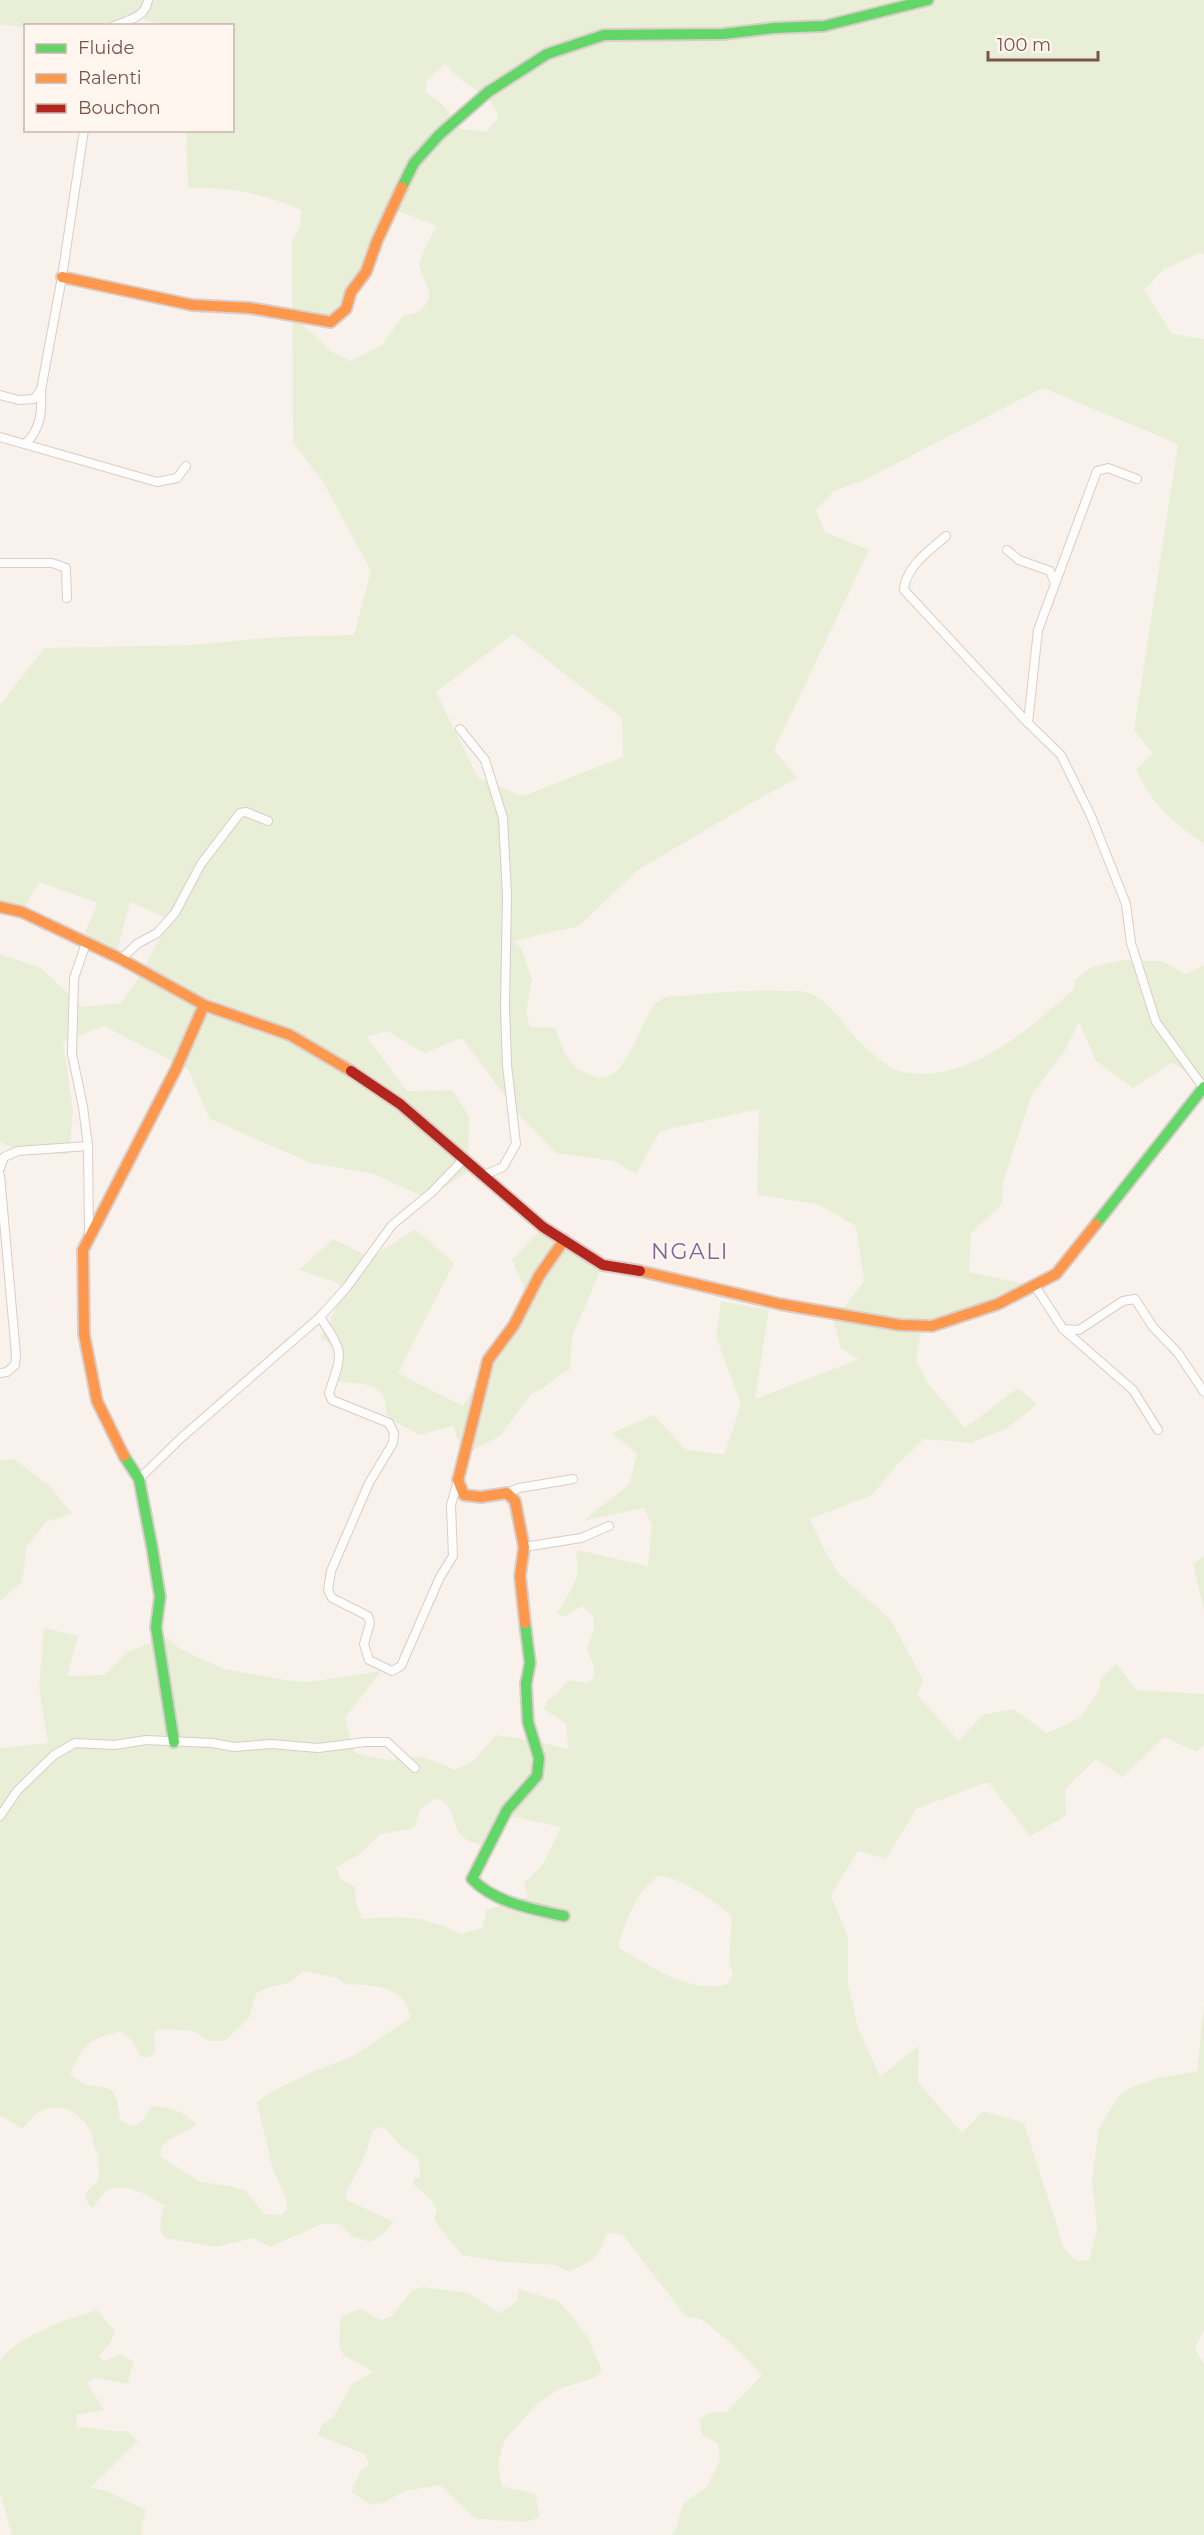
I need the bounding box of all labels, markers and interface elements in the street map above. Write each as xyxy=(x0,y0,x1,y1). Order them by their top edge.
legend xyxy=(24,24,234,132)
scale bar xyxy=(988,24,1098,62)
text: 100 m xyxy=(997,34,1051,56)
text: Fluide xyxy=(78,37,134,59)
text: Ralenti xyxy=(78,67,142,89)
text: Bouchon xyxy=(78,97,161,119)
district label: NGALI xyxy=(651,1238,729,1265)

